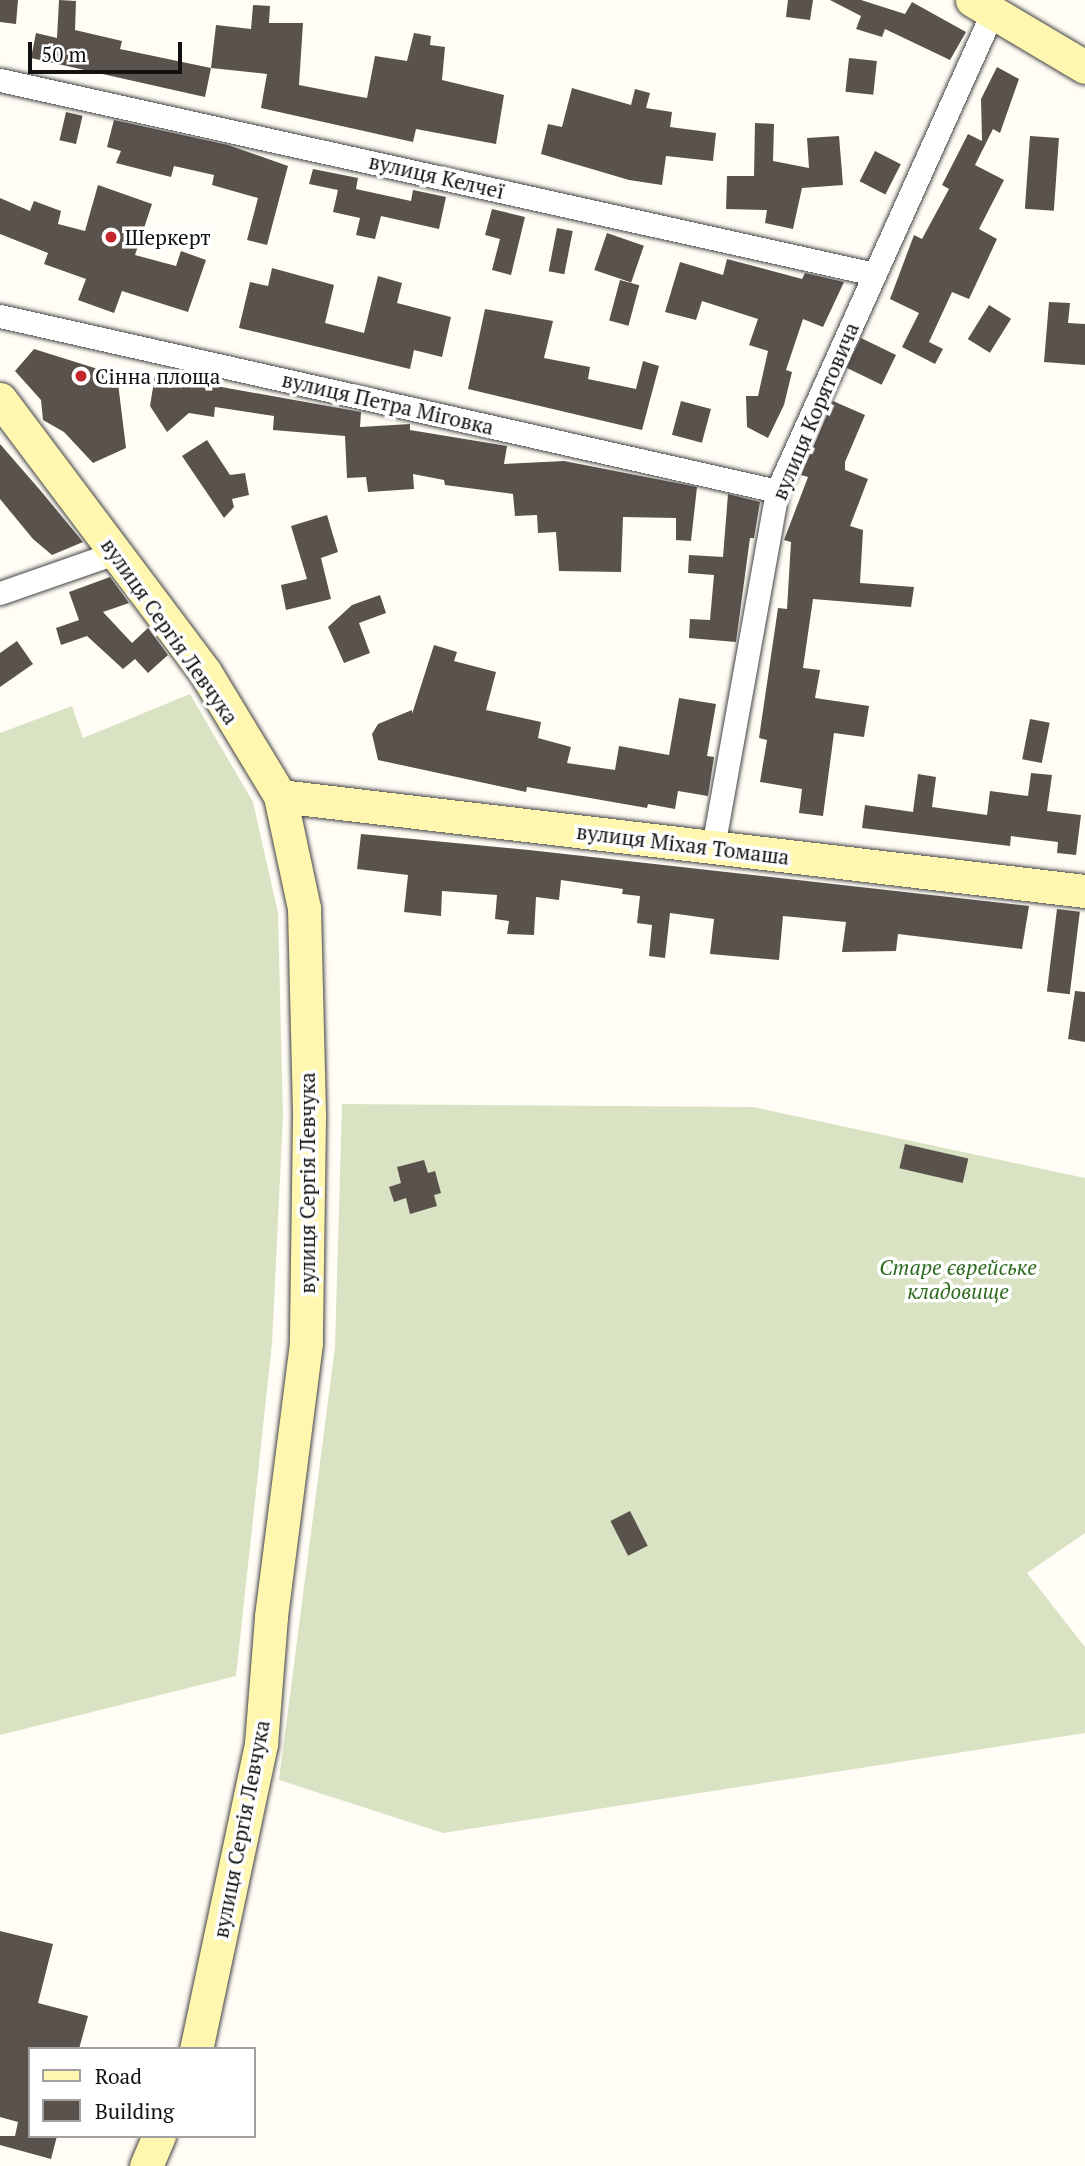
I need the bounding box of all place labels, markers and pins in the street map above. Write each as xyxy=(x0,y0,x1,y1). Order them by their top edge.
place label: Шеркерт xyxy=(125,224,211,250)
marker: Шеркерт xyxy=(103,229,119,245)
place label: Сінна площа xyxy=(95,363,220,389)
marker: Сінна площа xyxy=(73,368,89,384)

